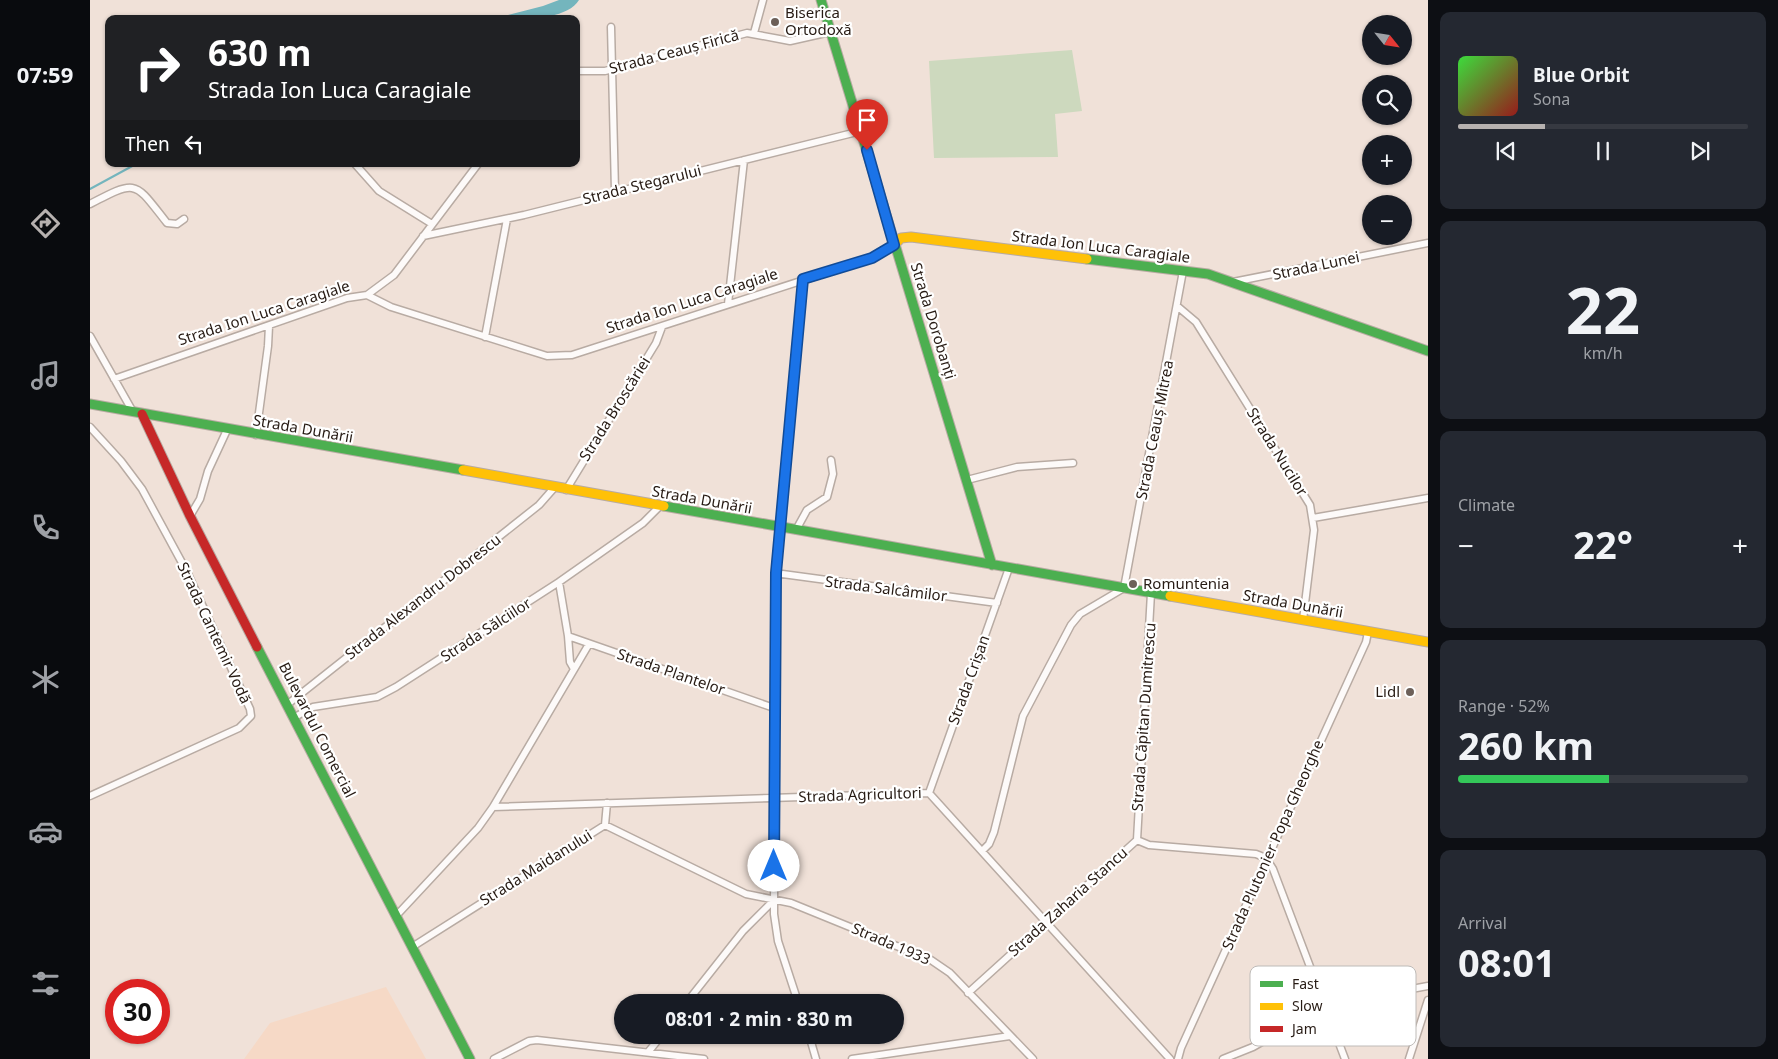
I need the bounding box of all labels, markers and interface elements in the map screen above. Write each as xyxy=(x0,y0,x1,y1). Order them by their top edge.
place label: Biserica Ortodoxă xyxy=(785,2,852,39)
north arrow xyxy=(1362,15,1412,65)
map controls xyxy=(1362,15,1412,245)
marker: Biserica Ortodoxă xyxy=(769,16,781,28)
street label: Strada Ceauș Firică xyxy=(607,24,741,78)
text: 630 m xyxy=(208,29,311,76)
icon: right xyxy=(125,35,190,100)
text: 07:59 xyxy=(17,59,73,89)
text: Blue Orbit xyxy=(1533,62,1629,88)
text: Strada Ion Luca Caragiale xyxy=(208,74,471,104)
button: search xyxy=(1362,75,1412,125)
text: Sona xyxy=(1533,88,1570,110)
pin xyxy=(846,99,888,150)
icon: arrive xyxy=(853,106,881,134)
icon: left xyxy=(180,130,208,158)
text: Then xyxy=(125,131,170,157)
button: + xyxy=(1362,135,1412,185)
icon: previous xyxy=(1492,137,1520,165)
icon: pause xyxy=(1589,137,1617,165)
icon: next xyxy=(1686,137,1714,165)
street label: Strada Stegarului xyxy=(580,160,703,208)
button: − xyxy=(1362,195,1412,245)
icon: directions xyxy=(28,206,63,241)
street label: Strada Ion Luca Caragiale xyxy=(1011,225,1191,267)
street label: Strada Lunei xyxy=(1271,246,1361,284)
street label: Strada Dorobanți xyxy=(907,260,961,381)
street label: Strada Ion Luca Caragiale xyxy=(603,263,780,337)
text: 22 xyxy=(1566,265,1640,353)
street label: Strada Ion Luca Caragiale xyxy=(175,275,352,349)
text: km/h xyxy=(1583,342,1623,364)
street label: Strada Broscăriei xyxy=(574,353,654,464)
icon: music xyxy=(28,358,63,393)
street label: Strada Ceauș Mitrea xyxy=(1131,358,1177,501)
street label: Strada Nucilor xyxy=(1243,404,1313,499)
street label: Strada Dunării xyxy=(252,409,355,447)
street label: Strada Dunării xyxy=(651,480,754,518)
text: Climate xyxy=(1458,494,1515,516)
icon: phone xyxy=(28,510,63,545)
text: 22° xyxy=(1573,518,1633,570)
text: − xyxy=(1458,526,1474,564)
text: + xyxy=(1732,526,1748,564)
street label: Strada Alexandru Dobrescu xyxy=(340,529,504,663)
street label: Strada Cantemir Vodă xyxy=(173,559,257,707)
street label: Strada Salcâmilor xyxy=(824,571,948,605)
place label: Romuntenia xyxy=(1143,573,1229,593)
marker: Romuntenia xyxy=(1127,578,1139,590)
street label: Strada Dunării xyxy=(1242,584,1345,622)
street label: Strada Sălciilor xyxy=(436,592,535,666)
street label: Strada Căpitan Dumitrescu xyxy=(1126,622,1160,812)
street label: Strada Crișan xyxy=(943,632,994,727)
street label: Strada Plantelor xyxy=(615,643,728,699)
street label: Bulevardul Comercial xyxy=(275,658,361,801)
icon: climate xyxy=(28,662,63,697)
place label: Lidl xyxy=(1375,681,1400,701)
marker: Lidl xyxy=(1404,686,1416,698)
text: Range · 52% xyxy=(1458,695,1550,717)
text: 260 km xyxy=(1458,719,1594,771)
street label: Strada Plutonier Popa Gheorghe xyxy=(1217,736,1328,953)
street label: Strada Agricultori xyxy=(798,782,922,806)
icon: car xyxy=(28,814,63,849)
street label: Strada Maidanului xyxy=(476,825,595,910)
position arrow xyxy=(747,839,799,891)
street label: Strada Zaharia Stancu xyxy=(1003,842,1131,960)
text: Arrival xyxy=(1458,912,1507,934)
street label: Strada 1933 xyxy=(849,917,934,969)
text: 08:01 xyxy=(1458,936,1556,988)
icon: filters xyxy=(28,966,63,1001)
legend xyxy=(1250,966,1416,1046)
text: Fast xyxy=(1292,974,1319,993)
speed limit sign: 30 xyxy=(105,979,170,1044)
text: Slow xyxy=(1292,996,1323,1015)
text: 08:01 · 2 min · 830 m xyxy=(665,1006,853,1032)
text: Jam xyxy=(1290,1019,1317,1038)

